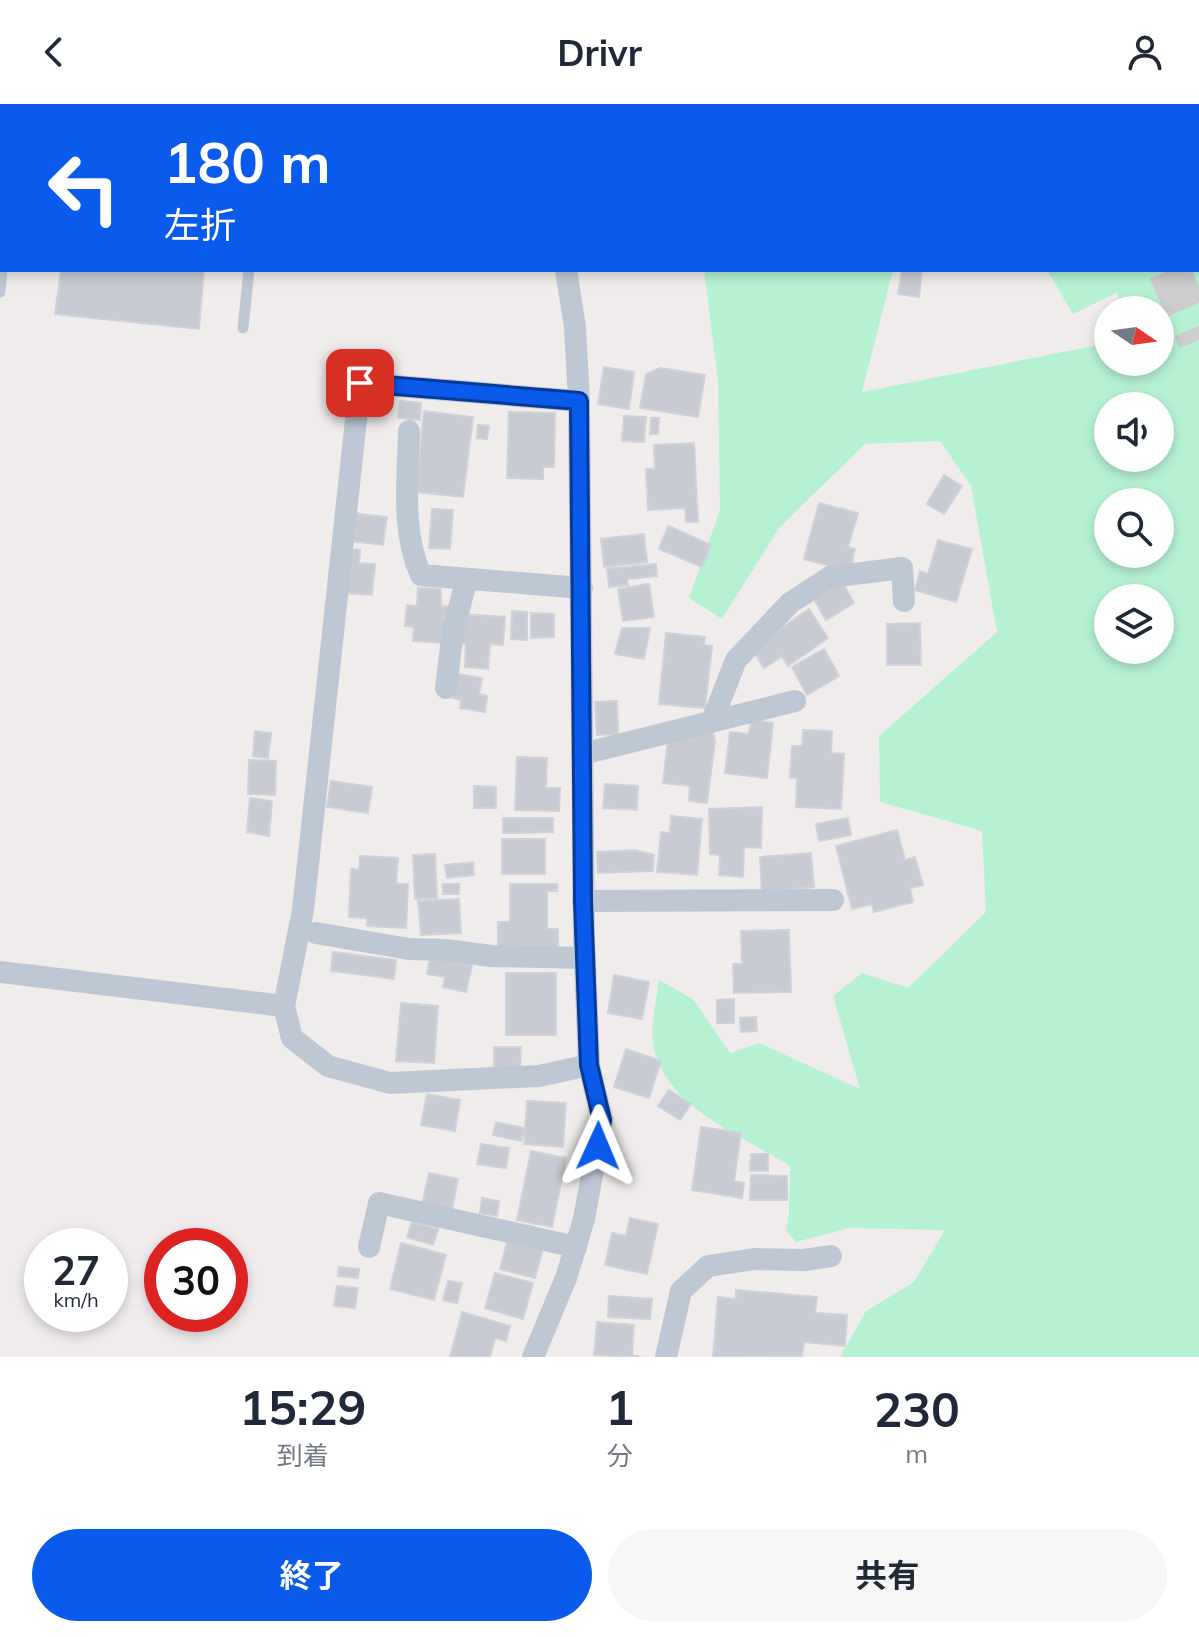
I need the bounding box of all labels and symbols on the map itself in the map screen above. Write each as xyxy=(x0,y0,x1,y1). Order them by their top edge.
north arrow xyxy=(1094,296,1174,376)
pin xyxy=(326,349,394,417)
position arrow xyxy=(556,1104,640,1188)
speed limit sign: 30 xyxy=(144,1228,248,1332)

